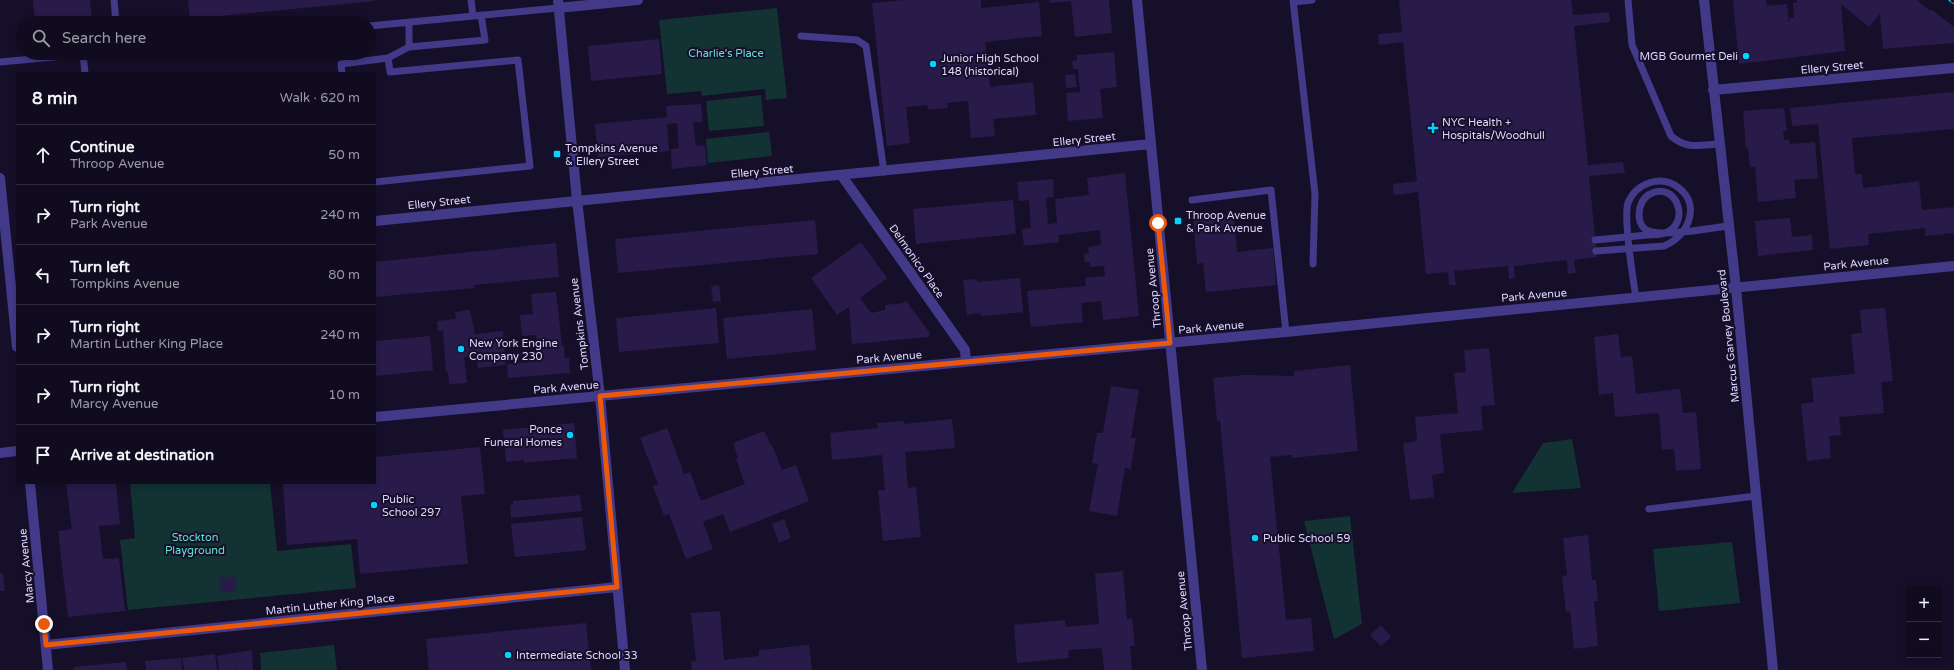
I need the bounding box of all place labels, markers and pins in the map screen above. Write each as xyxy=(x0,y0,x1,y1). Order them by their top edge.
place label: MGB Gourmet Deli xyxy=(1639,50,1738,63)
marker: MGB Gourmet Deli xyxy=(1741,51,1751,61)
place label: Junior High School 148 (historical) xyxy=(941,52,1039,78)
marker: Junior High School 148 (historical) xyxy=(928,59,938,69)
place label: NYC Health + Hospitals/Woodhull xyxy=(1442,116,1545,142)
marker: NYC Health + Hospitals/Woodhull xyxy=(1427,122,1439,134)
place label: Tompkins Avenue & Ellery Street xyxy=(565,142,658,168)
marker: Tompkins Avenue & Ellery Street xyxy=(552,149,562,159)
place label: Throop Avenue & Park Avenue xyxy=(1186,209,1266,235)
marker: Throop Avenue & Park Avenue xyxy=(1173,216,1183,226)
place label: New York Engine Company 230 xyxy=(469,337,558,363)
marker: New York Engine Company 230 xyxy=(456,344,466,354)
place label: Ponce Funeral Homes xyxy=(484,423,562,449)
marker: Ponce Funeral Homes xyxy=(565,430,575,440)
place label: Public School 297 xyxy=(382,493,441,519)
marker: Public School 297 xyxy=(369,500,379,510)
place label: Public School 59 xyxy=(1263,532,1350,545)
marker: Public School 59 xyxy=(1250,533,1260,543)
place label: Intermediate School 33 xyxy=(516,649,638,662)
marker: Intermediate School 33 xyxy=(503,650,513,660)

